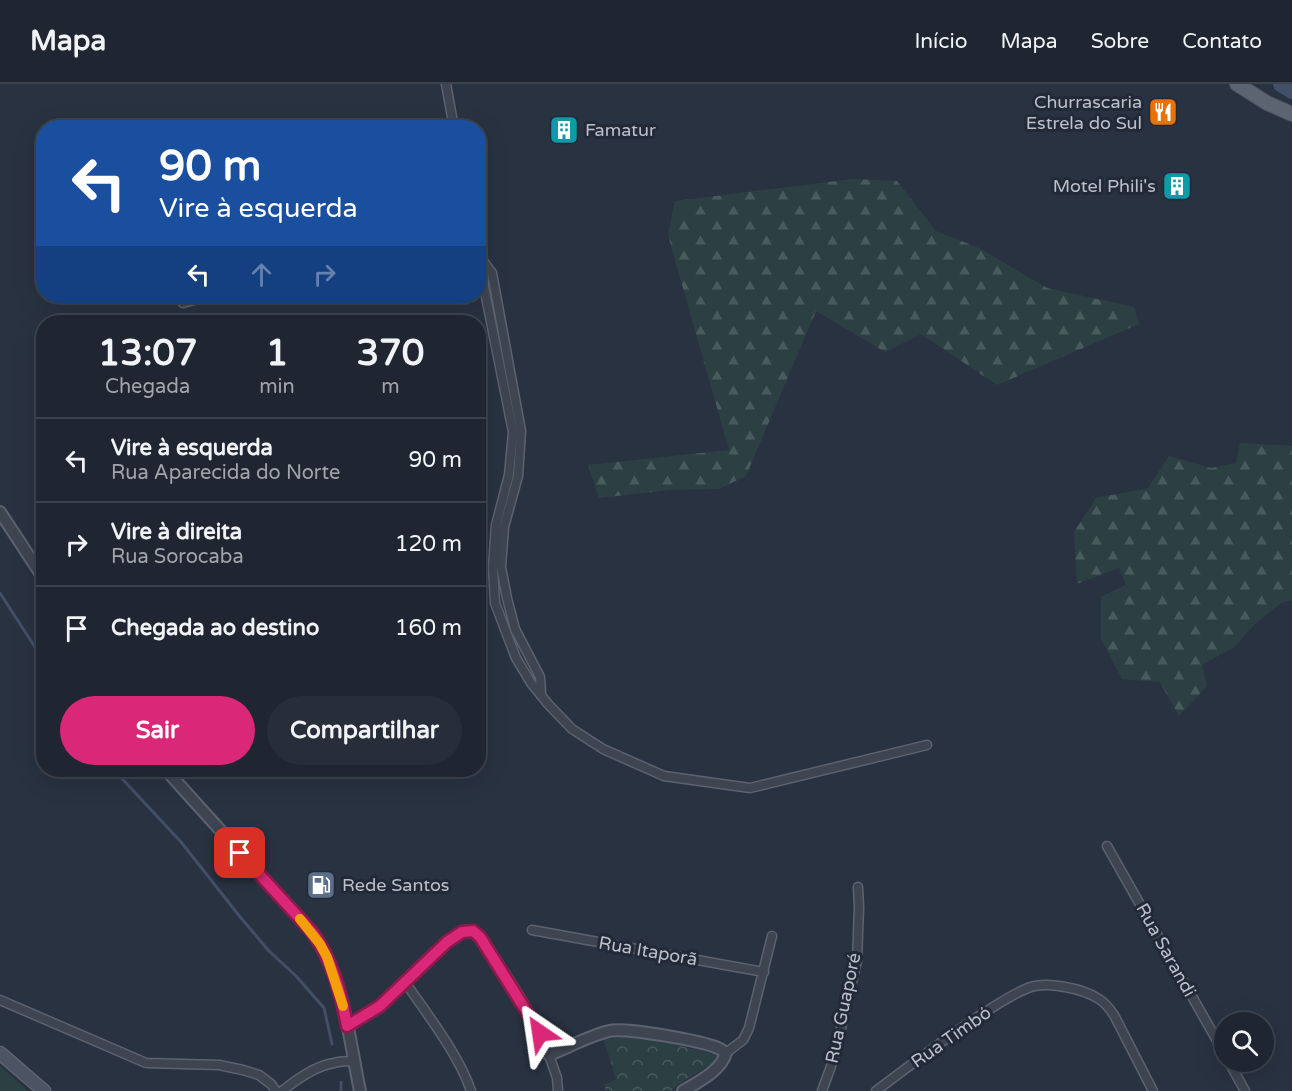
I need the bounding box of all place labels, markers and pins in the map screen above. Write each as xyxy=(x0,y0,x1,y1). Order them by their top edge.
place label: Churrascaria Estrela do Sul xyxy=(1026,91,1142,134)
restaurant icon: Churrascaria Estrela do Sul xyxy=(1147,96,1179,128)
building icon: Famatur xyxy=(548,114,580,146)
place label: Famatur xyxy=(585,119,656,141)
building icon: Motel Phili's xyxy=(1161,170,1193,202)
place label: Motel Phili's xyxy=(1053,175,1156,197)
pin xyxy=(214,827,265,878)
fuel station icon: Rede Santos xyxy=(305,869,337,901)
place label: Rede Santos xyxy=(342,874,450,896)

